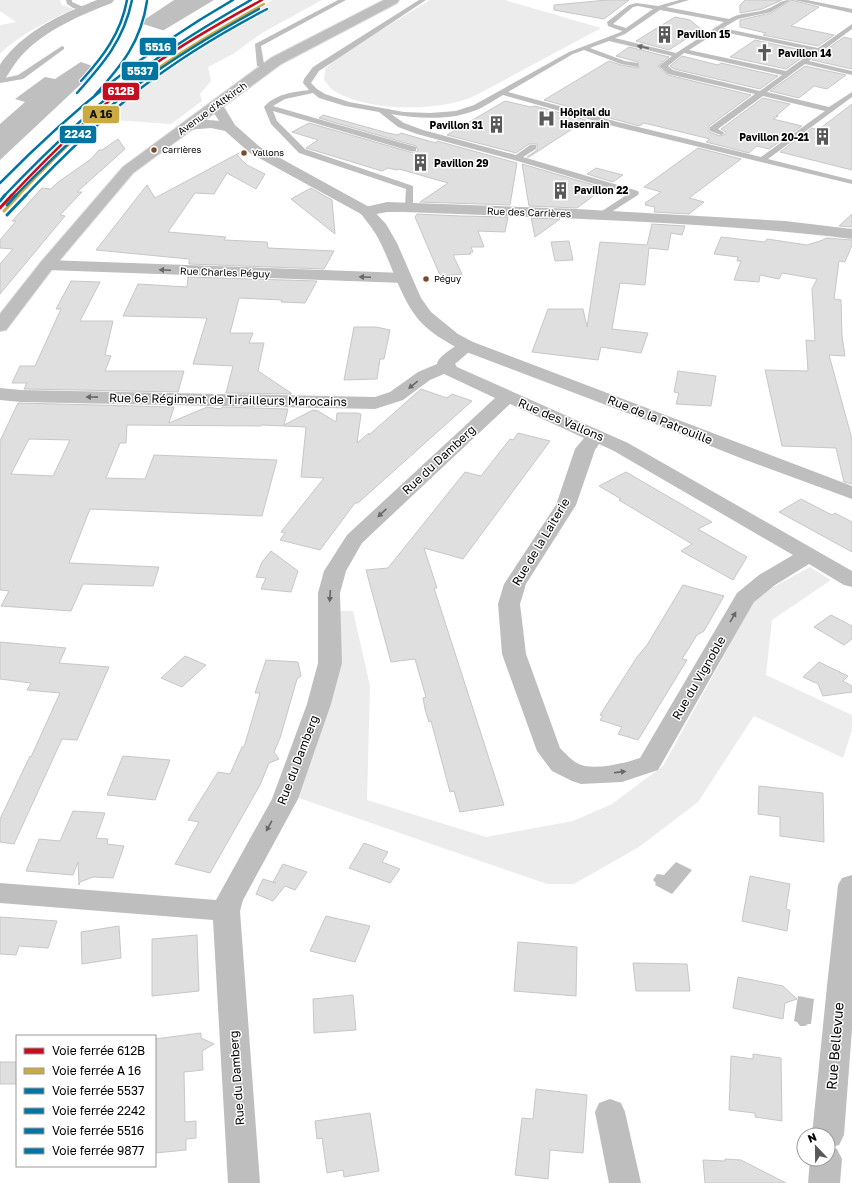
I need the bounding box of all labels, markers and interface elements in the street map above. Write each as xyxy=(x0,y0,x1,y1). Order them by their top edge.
building icon: Pavillon 15 xyxy=(654,24,674,44)
place label: Pavillon 15 xyxy=(677,28,730,40)
line badge: 5516 xyxy=(139,37,177,56)
text: 5516 xyxy=(145,40,171,53)
one-way arrow xyxy=(637,43,649,49)
church icon: Pavillon 14 xyxy=(755,43,775,63)
place label: Pavillon 14 xyxy=(778,47,832,59)
line badge: 5537 xyxy=(121,61,159,81)
text: 5537 xyxy=(127,64,153,77)
street label: Avenue d'Altkirch xyxy=(175,79,249,137)
line badge: 612B xyxy=(102,82,140,101)
text: 612B xyxy=(107,84,135,97)
line badge: A 16 xyxy=(82,105,120,124)
place label: Hôpital du Hasenrain xyxy=(560,106,610,130)
text: A 16 xyxy=(89,107,113,120)
hospital icon: Hôpital du Hasenrain xyxy=(537,108,557,128)
building icon: Pavillon 31 xyxy=(486,115,506,135)
place label: Pavillon 31 xyxy=(430,119,483,131)
line badge: 2242 xyxy=(59,125,97,144)
text: 2242 xyxy=(64,127,92,140)
building icon: Pavillon 20-21 xyxy=(812,127,832,147)
place label: Pavillon 20-21 xyxy=(739,131,809,143)
place label: Carrières xyxy=(162,144,201,155)
marker: Carrières xyxy=(149,145,159,155)
place label: Vallons xyxy=(252,147,284,158)
marker: Vallons xyxy=(239,148,249,158)
building icon: Pavillon 29 xyxy=(411,153,431,173)
place label: Pavillon 29 xyxy=(434,157,489,169)
building icon: Pavillon 22 xyxy=(551,180,571,200)
place label: Pavillon 22 xyxy=(574,184,628,196)
street label: Rue des Carrières xyxy=(487,205,571,219)
street label: Rue Charles Péguy xyxy=(180,264,271,280)
one-way arrow xyxy=(159,266,171,273)
one-way arrow xyxy=(359,273,371,280)
place label: Péguy xyxy=(434,273,461,284)
marker: Péguy xyxy=(421,274,431,284)
one-way arrow xyxy=(407,381,418,389)
street label: Rue 6e Régiment de Tirailleurs Marocains xyxy=(109,390,347,409)
street label: Rue de la Patrouille xyxy=(605,392,715,447)
one-way arrow xyxy=(85,394,98,400)
street label: Rue des Vallons xyxy=(516,395,606,444)
street label: Rue du Damberg xyxy=(399,422,478,497)
street label: Rue de la Laiterie xyxy=(508,495,573,588)
one-way arrow xyxy=(377,508,387,517)
one-way arrow xyxy=(326,590,333,602)
one-way arrow xyxy=(730,611,737,623)
street label: Rue du Vignoble xyxy=(669,633,729,722)
street label: Rue du Damberg xyxy=(274,713,322,807)
one-way arrow xyxy=(614,769,626,775)
one-way arrow xyxy=(266,820,273,832)
street label: Rue Bellevue xyxy=(822,1001,847,1090)
street label: Rue du Damberg xyxy=(226,1030,247,1126)
legend xyxy=(16,1035,156,1167)
text: Voie ferrée 612B xyxy=(52,1043,145,1058)
text: Voie ferrée A 16 xyxy=(52,1063,141,1078)
text: Voie ferrée 5537 xyxy=(52,1083,144,1098)
text: Voie ferrée 2242 xyxy=(52,1103,145,1118)
text: Voie ferrée 5516 xyxy=(52,1123,144,1138)
north arrow xyxy=(796,1127,836,1167)
text: N xyxy=(806,1130,818,1145)
text: Voie ferrée 9877 xyxy=(52,1143,144,1158)

